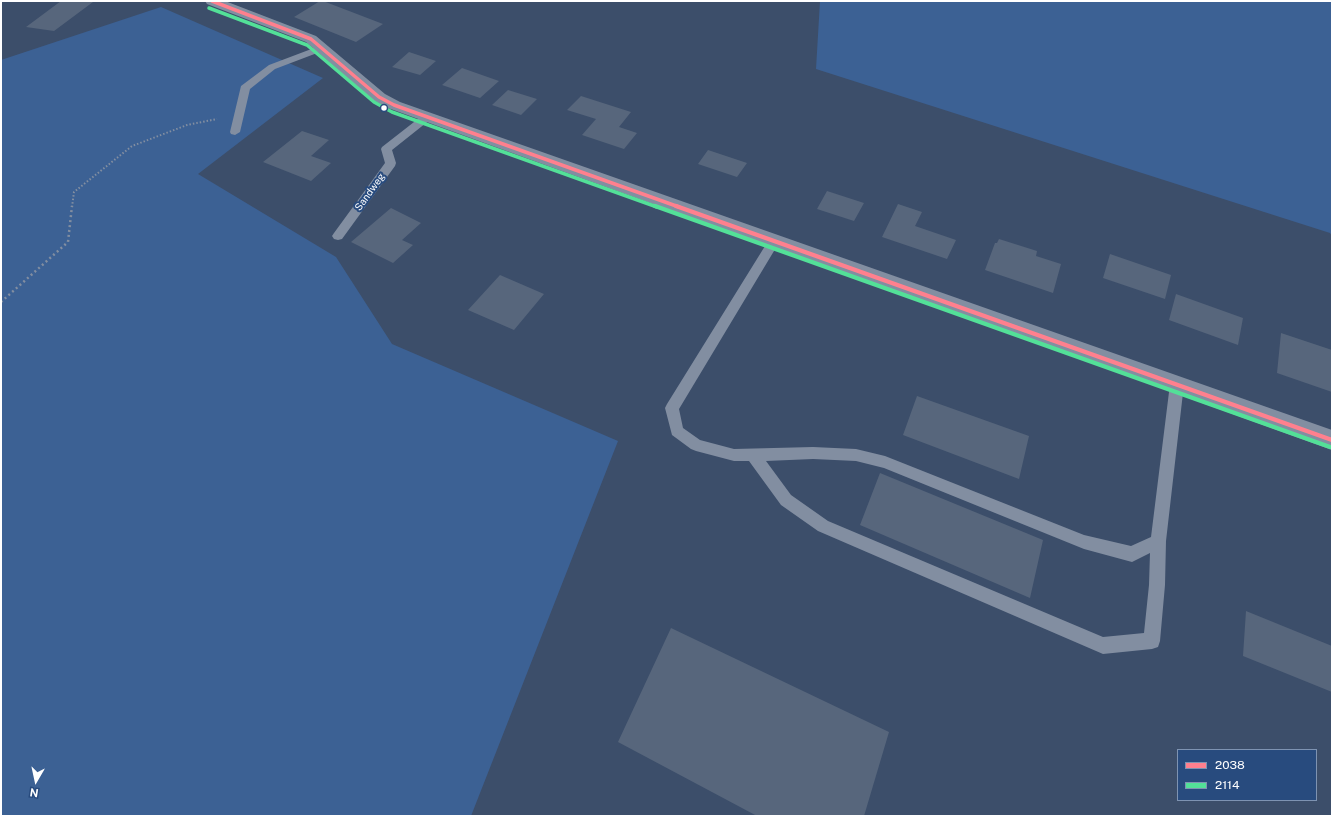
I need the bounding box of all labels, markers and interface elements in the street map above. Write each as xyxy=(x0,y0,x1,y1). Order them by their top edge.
unlabelled marker xyxy=(379,103,389,113)
street label: Sandweg xyxy=(352,171,388,213)
legend xyxy=(1177,749,1317,801)
text: 2038 xyxy=(1215,758,1245,772)
north arrow xyxy=(16,761,56,801)
text: 2114 xyxy=(1215,778,1239,792)
text: N xyxy=(29,786,39,799)

